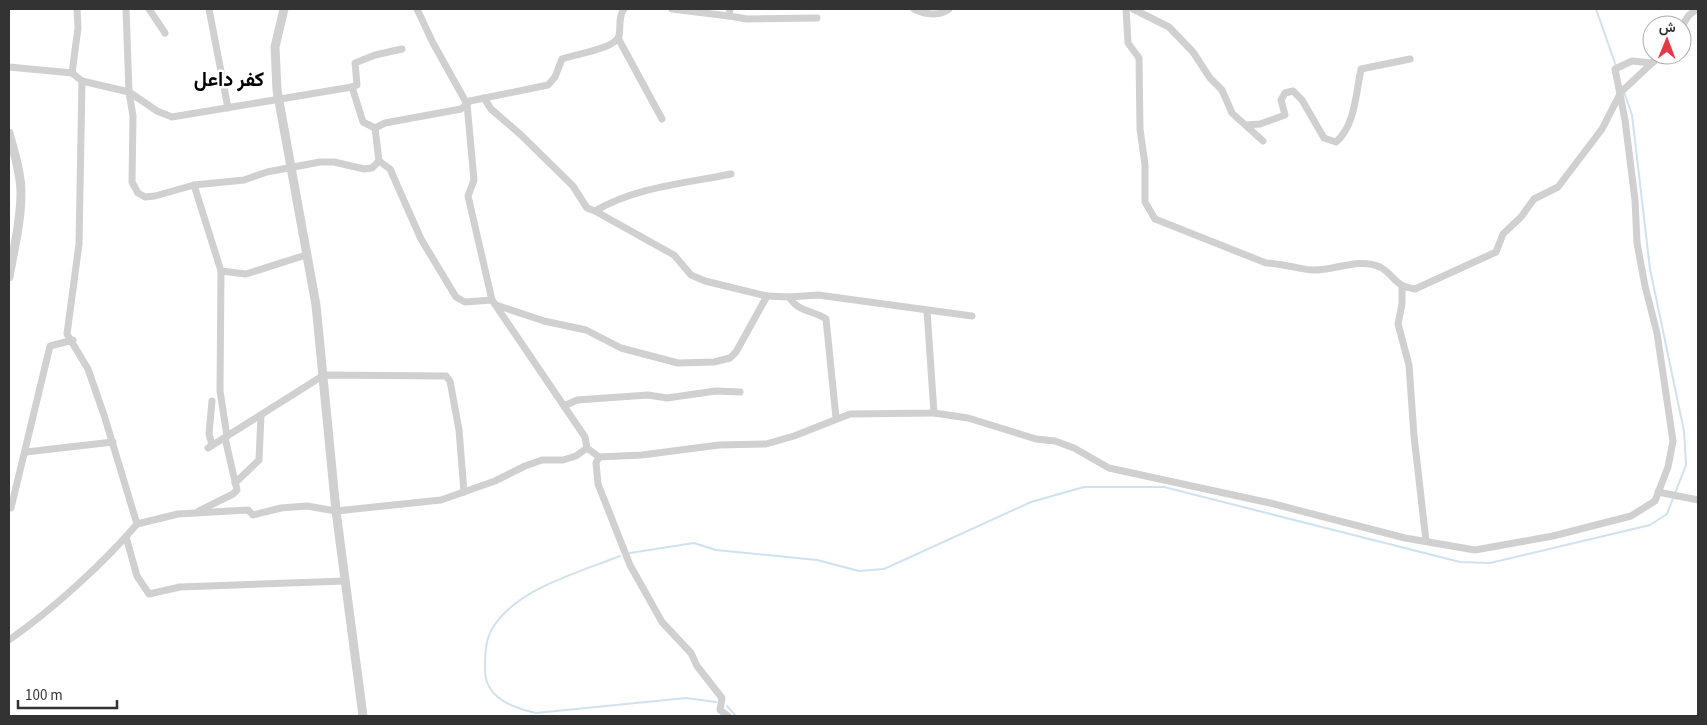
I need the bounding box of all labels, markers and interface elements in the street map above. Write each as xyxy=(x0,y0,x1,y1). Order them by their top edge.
north arrow xyxy=(1642,15,1692,65)
text: ش xyxy=(1659,18,1676,38)
district label: كفر داعل xyxy=(194,66,264,94)
scale bar xyxy=(18,678,116,710)
text: 100 m xyxy=(25,685,63,706)

